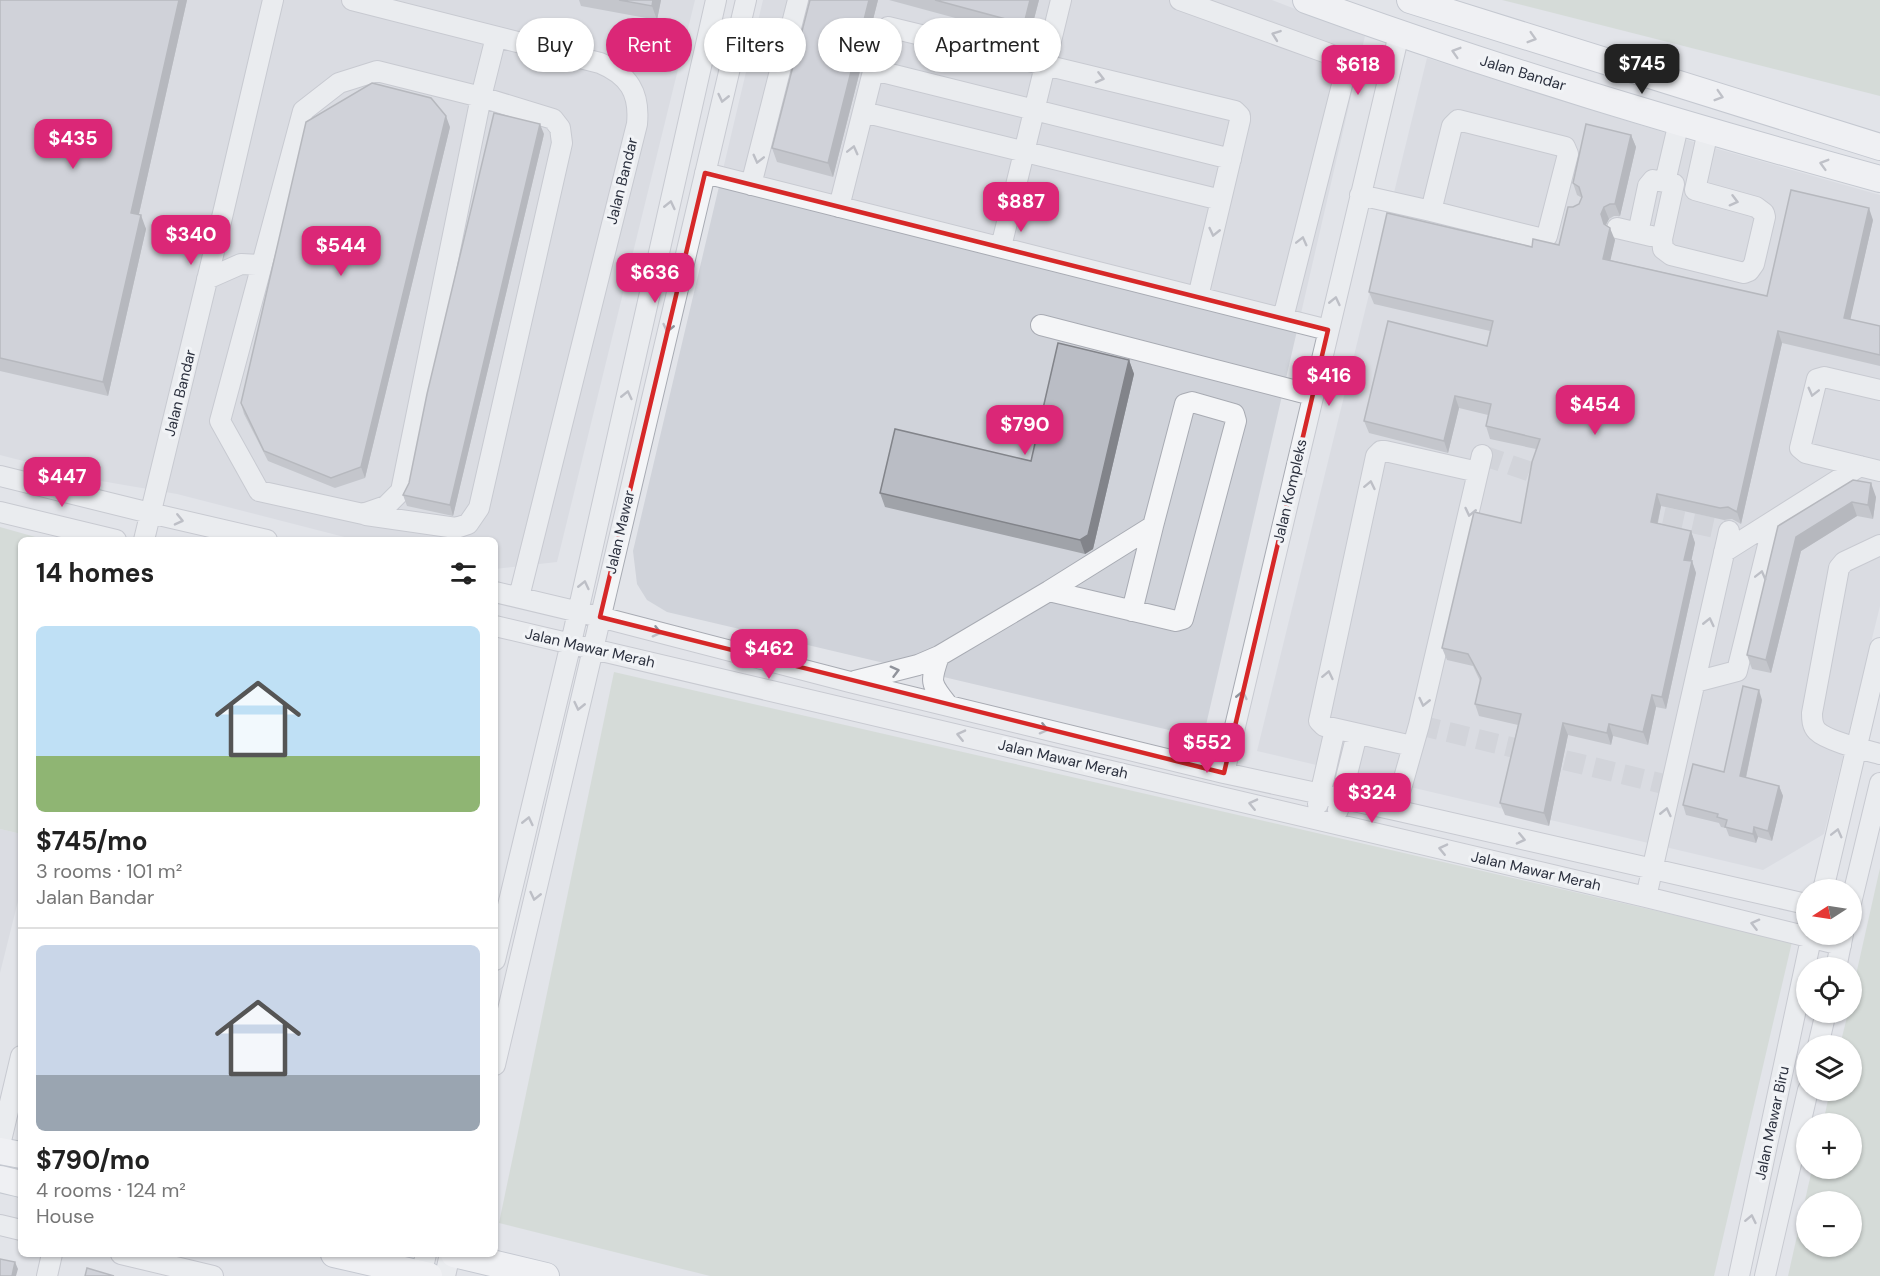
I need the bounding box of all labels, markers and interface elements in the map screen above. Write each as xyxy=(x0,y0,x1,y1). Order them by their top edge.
chip: Buy xyxy=(516,18,594,72)
chip: Rent xyxy=(606,18,692,72)
chip: Filters xyxy=(704,18,806,72)
chip: New xyxy=(818,18,902,72)
chip: Apartment xyxy=(914,18,1061,72)
one-way arrow xyxy=(1272,29,1282,42)
one-way arrow xyxy=(1526,31,1537,43)
pin: $745 xyxy=(1606,44,1678,95)
pin: $618 xyxy=(1322,45,1394,96)
one-way arrow xyxy=(1451,47,1462,59)
street label: Jalan Bandar xyxy=(1478,50,1569,96)
text: $745 xyxy=(1618,50,1666,76)
text: $618 xyxy=(1336,51,1380,77)
one-way arrow xyxy=(1095,70,1105,83)
one-way arrow xyxy=(1713,89,1724,102)
one-way arrow xyxy=(717,93,730,103)
pin: $435 xyxy=(37,119,109,170)
text: $435 xyxy=(48,125,98,151)
street label: Jalan Bandar xyxy=(602,135,643,226)
one-way arrow xyxy=(846,145,859,155)
one-way arrow xyxy=(753,153,765,163)
one-way arrow xyxy=(1819,159,1830,171)
pin: $887 xyxy=(985,182,1057,233)
text: $887 xyxy=(997,188,1045,214)
one-way arrow xyxy=(1729,193,1739,206)
one-way arrow xyxy=(662,200,675,210)
pin: $340 xyxy=(155,215,227,266)
text: $340 xyxy=(165,221,217,247)
pin: $544 xyxy=(305,226,377,277)
one-way arrow xyxy=(1208,227,1221,237)
text: $544 xyxy=(316,232,366,258)
one-way arrow xyxy=(1295,237,1308,247)
pin: $636 xyxy=(619,253,691,304)
text: $636 xyxy=(630,259,680,285)
one-way arrow xyxy=(1327,296,1340,306)
one-way arrow xyxy=(663,323,676,333)
street label: Jalan Bandar xyxy=(160,347,201,438)
pin: $416 xyxy=(1293,356,1365,407)
text: $416 xyxy=(1306,362,1352,388)
pin: $454 xyxy=(1559,385,1631,436)
one-way arrow xyxy=(1807,387,1820,397)
one-way arrow xyxy=(619,390,632,400)
text: $454 xyxy=(1570,391,1620,417)
pin: $790 xyxy=(989,405,1061,456)
text: $790 xyxy=(1000,411,1050,437)
street label: Jalan Kompleks xyxy=(1268,437,1312,545)
pin: $447 xyxy=(26,457,98,508)
text: $447 xyxy=(38,463,86,489)
one-way arrow xyxy=(1363,480,1376,490)
street label: Jalan Mawar xyxy=(601,488,639,576)
one-way arrow xyxy=(1464,507,1477,517)
one-way arrow xyxy=(174,513,184,526)
text: 14 homes xyxy=(36,556,154,590)
icon: filters xyxy=(447,557,480,590)
one-way arrow xyxy=(1754,570,1767,580)
one-way arrow xyxy=(576,581,589,591)
one-way arrow xyxy=(1701,617,1714,627)
street label: Jalan Mawar Merah xyxy=(523,623,657,673)
one-way arrow xyxy=(652,624,662,637)
pin: $462 xyxy=(733,629,805,680)
text: $462 xyxy=(744,635,794,661)
icon: home xyxy=(204,665,312,773)
one-way arrow xyxy=(890,666,900,679)
one-way arrow xyxy=(1321,670,1334,680)
one-way arrow xyxy=(1234,691,1247,701)
one-way arrow xyxy=(1418,696,1431,706)
one-way arrow xyxy=(573,701,586,711)
one-way arrow xyxy=(1039,721,1049,734)
pin: $552 xyxy=(1171,723,1243,774)
text: $552 xyxy=(1183,729,1231,755)
one-way arrow xyxy=(956,730,966,743)
street label: Jalan Mawar Merah xyxy=(996,734,1130,784)
pin: $324 xyxy=(1336,773,1408,824)
text: $324 xyxy=(1348,779,1396,805)
one-way arrow xyxy=(1248,798,1258,811)
one-way arrow xyxy=(1658,807,1671,817)
one-way arrow xyxy=(521,816,534,826)
text: $745/mo xyxy=(36,824,148,858)
one-way arrow xyxy=(1829,828,1842,838)
one-way arrow xyxy=(1515,831,1525,844)
one-way arrow xyxy=(1438,843,1448,856)
street label: Jalan Mawar Merah xyxy=(1469,846,1603,896)
text: 3 rooms · 101 m² xyxy=(36,858,182,884)
north arrow xyxy=(1796,879,1862,945)
map controls xyxy=(1796,879,1862,1257)
text: Jalan Bandar xyxy=(36,884,154,910)
one-way arrow xyxy=(529,890,542,900)
one-way arrow xyxy=(1750,918,1760,931)
button: locate xyxy=(1796,957,1862,1023)
icon: home xyxy=(204,984,312,1092)
button: layers xyxy=(1796,1035,1862,1101)
street label: Jalan Mawar Biru xyxy=(1750,1064,1794,1182)
button: + xyxy=(1796,1113,1862,1179)
text: $790/mo xyxy=(36,1143,150,1177)
text: 4 rooms · 124 m² xyxy=(36,1177,186,1203)
button: − xyxy=(1796,1191,1862,1257)
text: House xyxy=(36,1203,94,1229)
one-way arrow xyxy=(1744,1214,1757,1224)

